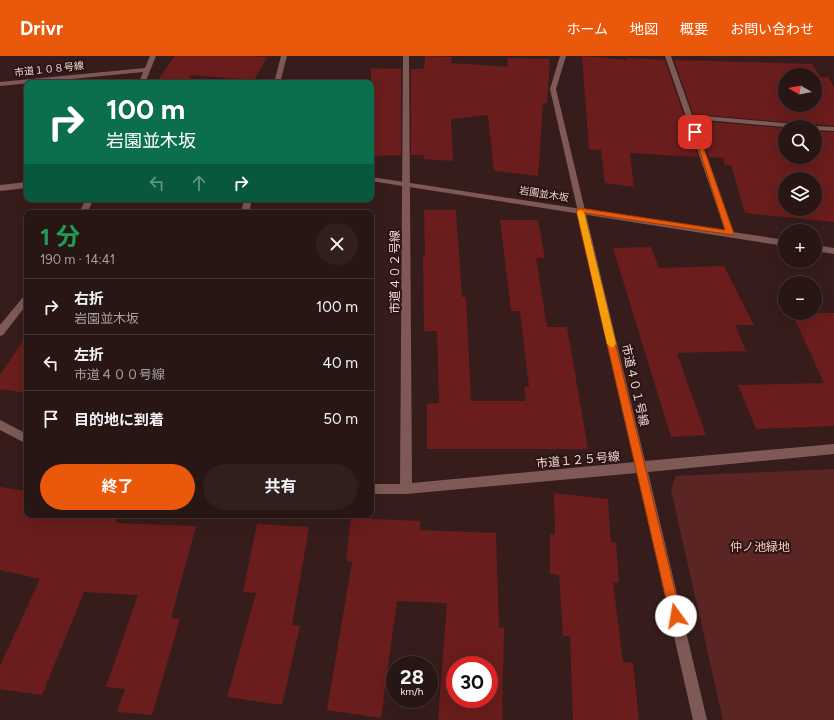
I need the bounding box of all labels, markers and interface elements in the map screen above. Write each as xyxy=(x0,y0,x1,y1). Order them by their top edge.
text: Drivr xyxy=(20,17,63,40)
text: ホーム xyxy=(566,21,608,38)
text: 地図 xyxy=(630,21,658,38)
text: 概要 xyxy=(680,21,708,38)
text: お問い合わせ xyxy=(730,21,814,38)
street label: 市道１０８号線 xyxy=(14,59,84,79)
north arrow xyxy=(778,68,822,112)
map controls xyxy=(778,68,822,320)
text: 100 m xyxy=(106,92,185,126)
icon: right xyxy=(40,96,92,148)
pin xyxy=(678,115,712,149)
button: search xyxy=(778,120,822,164)
icon: arrive xyxy=(684,121,706,143)
text: 岩園並木坂 xyxy=(106,130,196,152)
icon: left xyxy=(146,172,168,194)
icon: ahead xyxy=(188,172,210,194)
icon: right xyxy=(230,172,252,194)
button: layers xyxy=(778,172,822,216)
street label: 岩園並木坂 xyxy=(518,184,570,204)
text: 1 分 xyxy=(40,222,80,251)
button: close xyxy=(316,223,358,265)
button: + xyxy=(778,224,822,268)
street label: 市道４０２号線 xyxy=(388,230,402,314)
text: 190 m · 14:41 xyxy=(40,252,115,267)
button: − xyxy=(778,276,822,320)
text: 右折 xyxy=(74,290,104,308)
icon: right xyxy=(40,296,62,318)
text: 100 m xyxy=(316,298,358,316)
text: 岩園並木坂 xyxy=(74,311,139,326)
street label: 市道４０１号線 xyxy=(619,342,651,428)
text: 左折 xyxy=(74,346,104,364)
icon: left xyxy=(40,352,62,374)
text: 40 m xyxy=(323,354,358,372)
text: 市道４００号線 xyxy=(74,367,165,382)
icon: arrive xyxy=(40,408,62,430)
text: 50 m xyxy=(323,410,358,428)
text: 目的地に到着 xyxy=(74,411,164,429)
street label: 市道１２５号線 xyxy=(536,449,620,471)
button: 終了 xyxy=(40,464,195,510)
button: 共有 xyxy=(203,464,358,510)
park label: 仲ノ池緑地 xyxy=(730,540,790,554)
position arrow xyxy=(655,595,697,637)
speed limit sign: 30 xyxy=(446,656,498,708)
text: 28 xyxy=(400,665,424,689)
text: km/h xyxy=(401,685,423,698)

